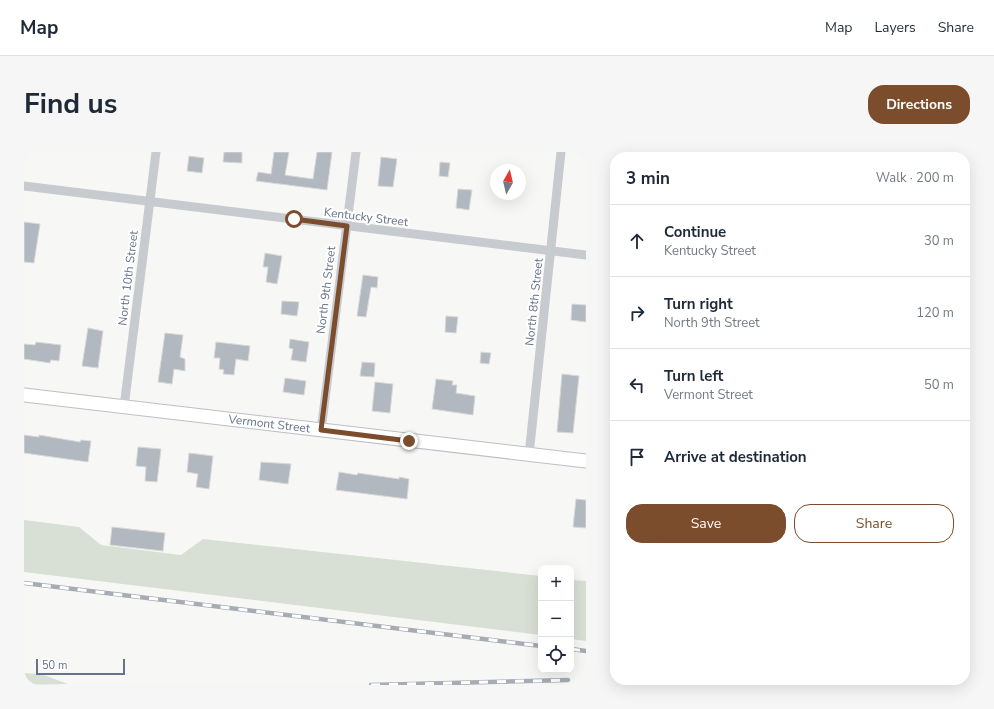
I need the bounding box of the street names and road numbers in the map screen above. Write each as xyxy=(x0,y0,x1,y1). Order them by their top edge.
street label: Kentucky Street xyxy=(323,204,410,230)
street label: North 10th Street xyxy=(114,229,142,326)
street label: North 9th Street xyxy=(313,244,339,335)
street label: North 8th Street xyxy=(521,256,547,347)
street label: Vermont Street xyxy=(227,411,312,437)

